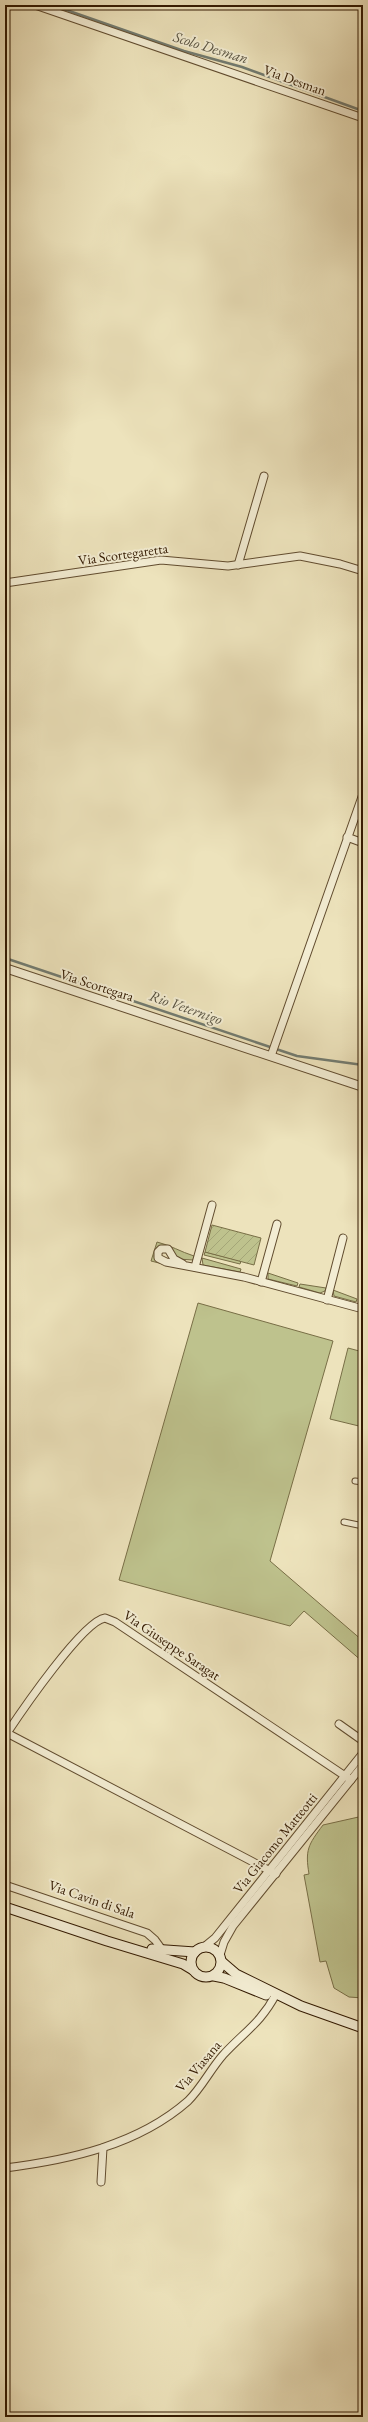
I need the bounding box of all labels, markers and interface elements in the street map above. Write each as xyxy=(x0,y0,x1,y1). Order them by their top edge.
water label: Scolo Desman xyxy=(170,26,251,67)
street label: Via Desman xyxy=(261,60,329,100)
street label: Via Scortegaretta xyxy=(77,539,169,569)
street label: Via Scortegara xyxy=(58,965,136,1005)
water label: Rio Veternigo xyxy=(147,986,225,1028)
street label: Via Giuseppe Saragat xyxy=(120,1606,224,1684)
street label: Via Giacomo Matteotti xyxy=(229,1789,321,1897)
street label: Via Cavin di Sala xyxy=(46,1876,138,1922)
street label: Via Viasana xyxy=(171,2036,225,2096)

